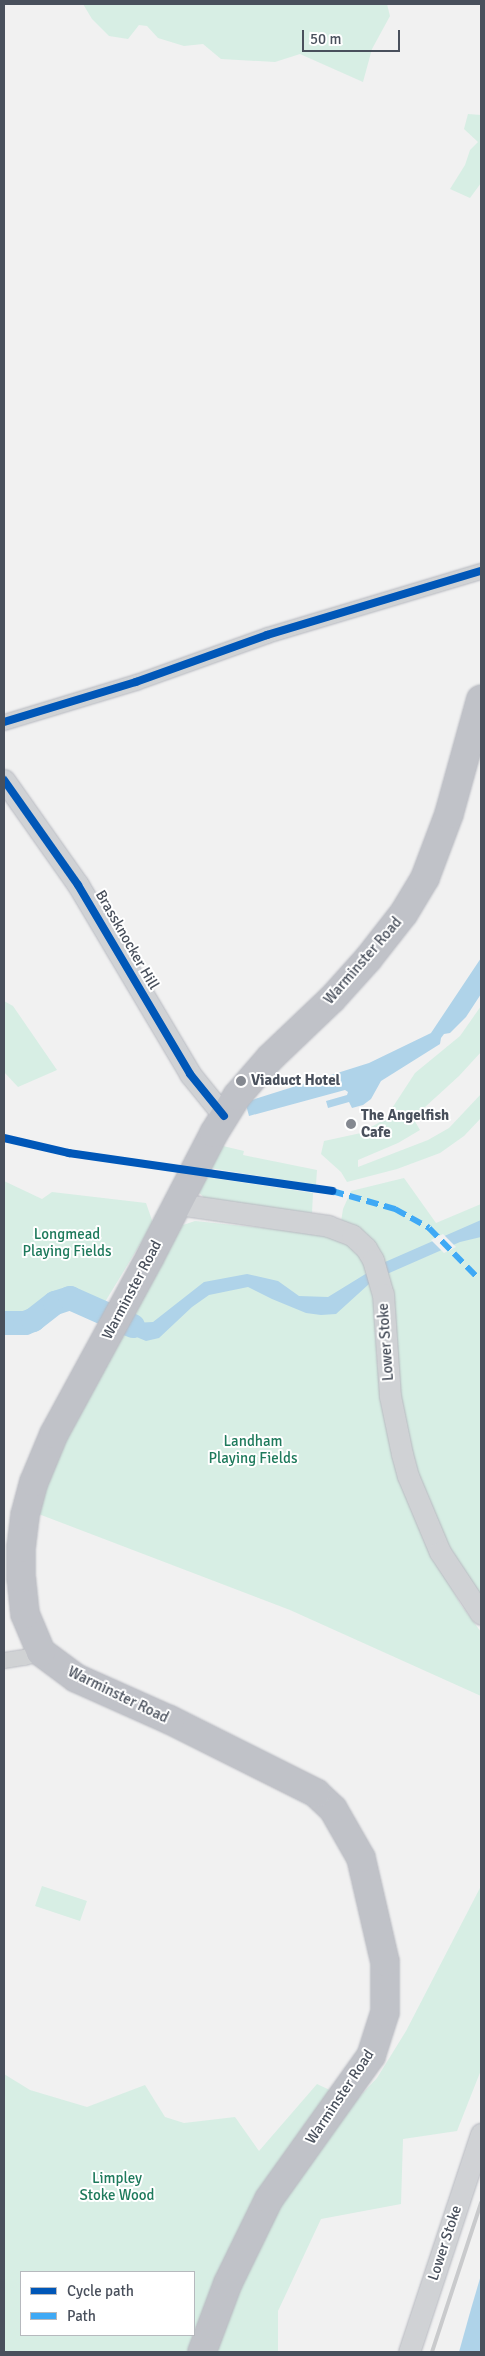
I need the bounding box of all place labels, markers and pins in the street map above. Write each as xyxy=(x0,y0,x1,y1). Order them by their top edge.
place label: Viaduct Hotel xyxy=(251,1072,340,1090)
marker: Viaduct Hotel xyxy=(235,1075,247,1087)
place label: The Angelfish Cafe xyxy=(361,1106,449,1141)
marker: The Angelfish Cafe xyxy=(345,1118,357,1130)

